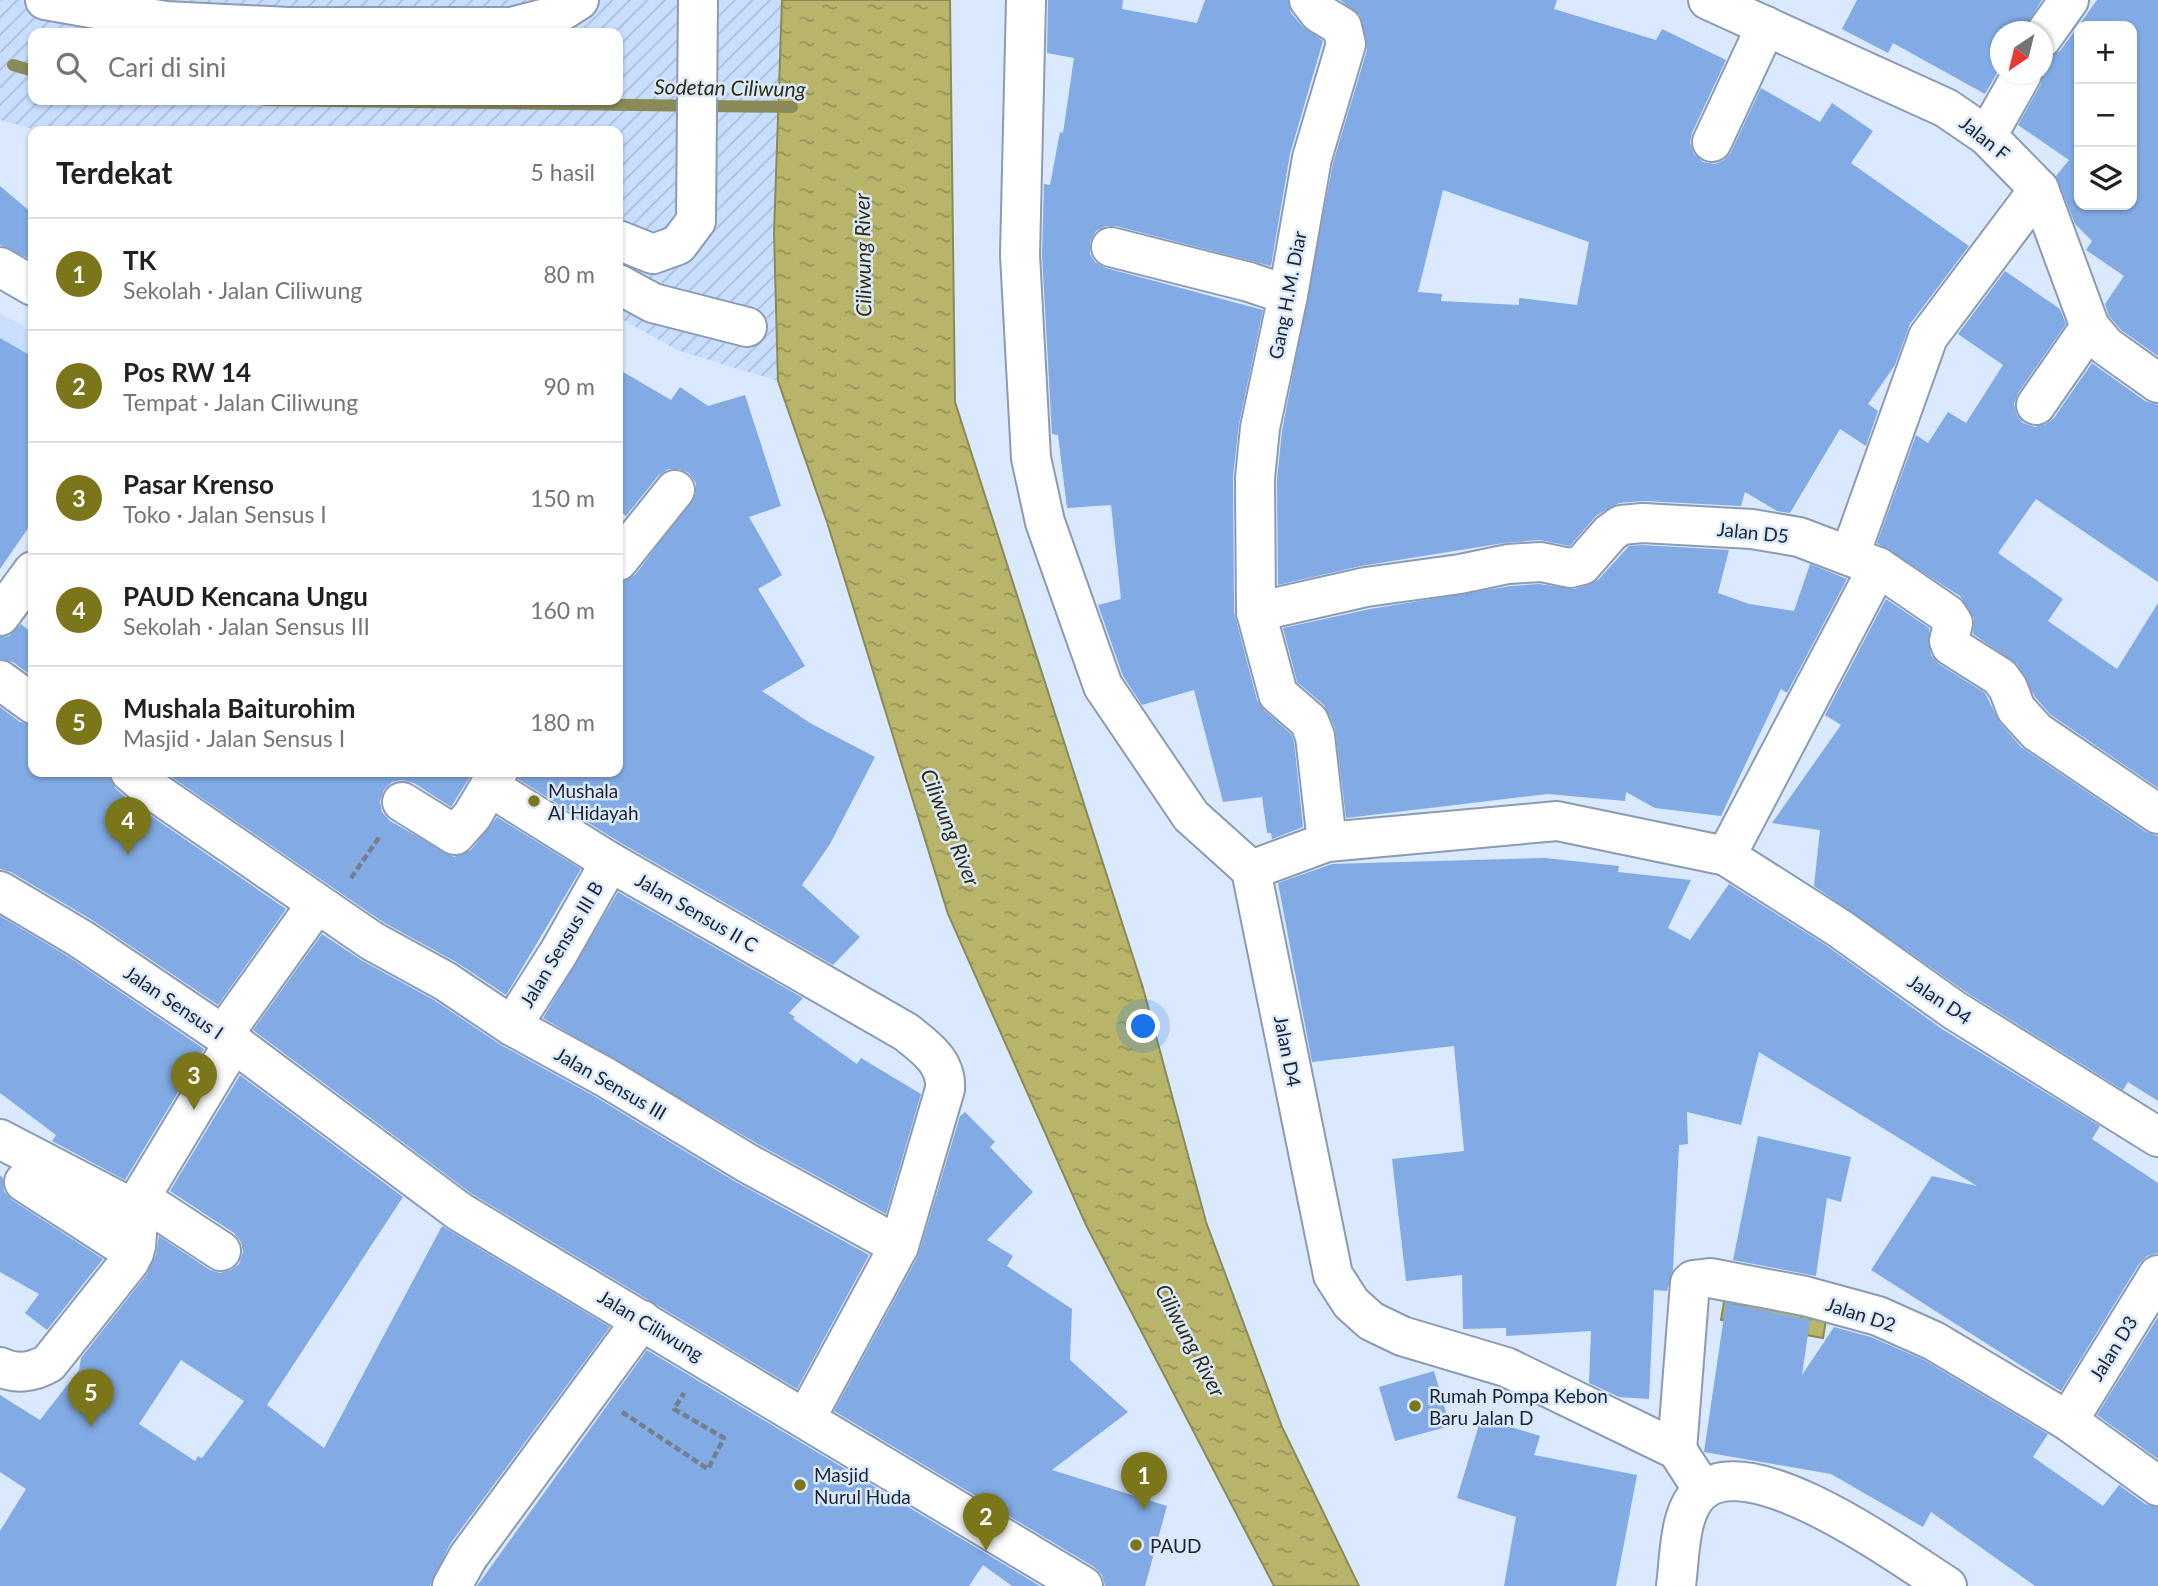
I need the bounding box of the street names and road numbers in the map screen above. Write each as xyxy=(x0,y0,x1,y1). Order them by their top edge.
street label: Jalan F xyxy=(1956,111,2015,165)
street label: Gang H.M. Diar xyxy=(1263,229,1311,361)
street label: Jalan D5 xyxy=(1716,517,1790,547)
street label: Jalan Sensus II C xyxy=(632,868,763,956)
street label: Jalan Sensus III B xyxy=(514,877,608,1011)
street label: Jalan Sensus I xyxy=(120,960,228,1044)
street label: Jalan D4 xyxy=(1904,969,1976,1029)
street label: Jalan D4 xyxy=(1270,1013,1306,1089)
street label: Jalan Sensus III xyxy=(551,1042,671,1124)
street label: Jalan Ciliwung xyxy=(594,1285,708,1366)
street label: Jalan D2 xyxy=(1823,1292,1899,1336)
street label: Jalan D3 xyxy=(2084,1311,2142,1385)

